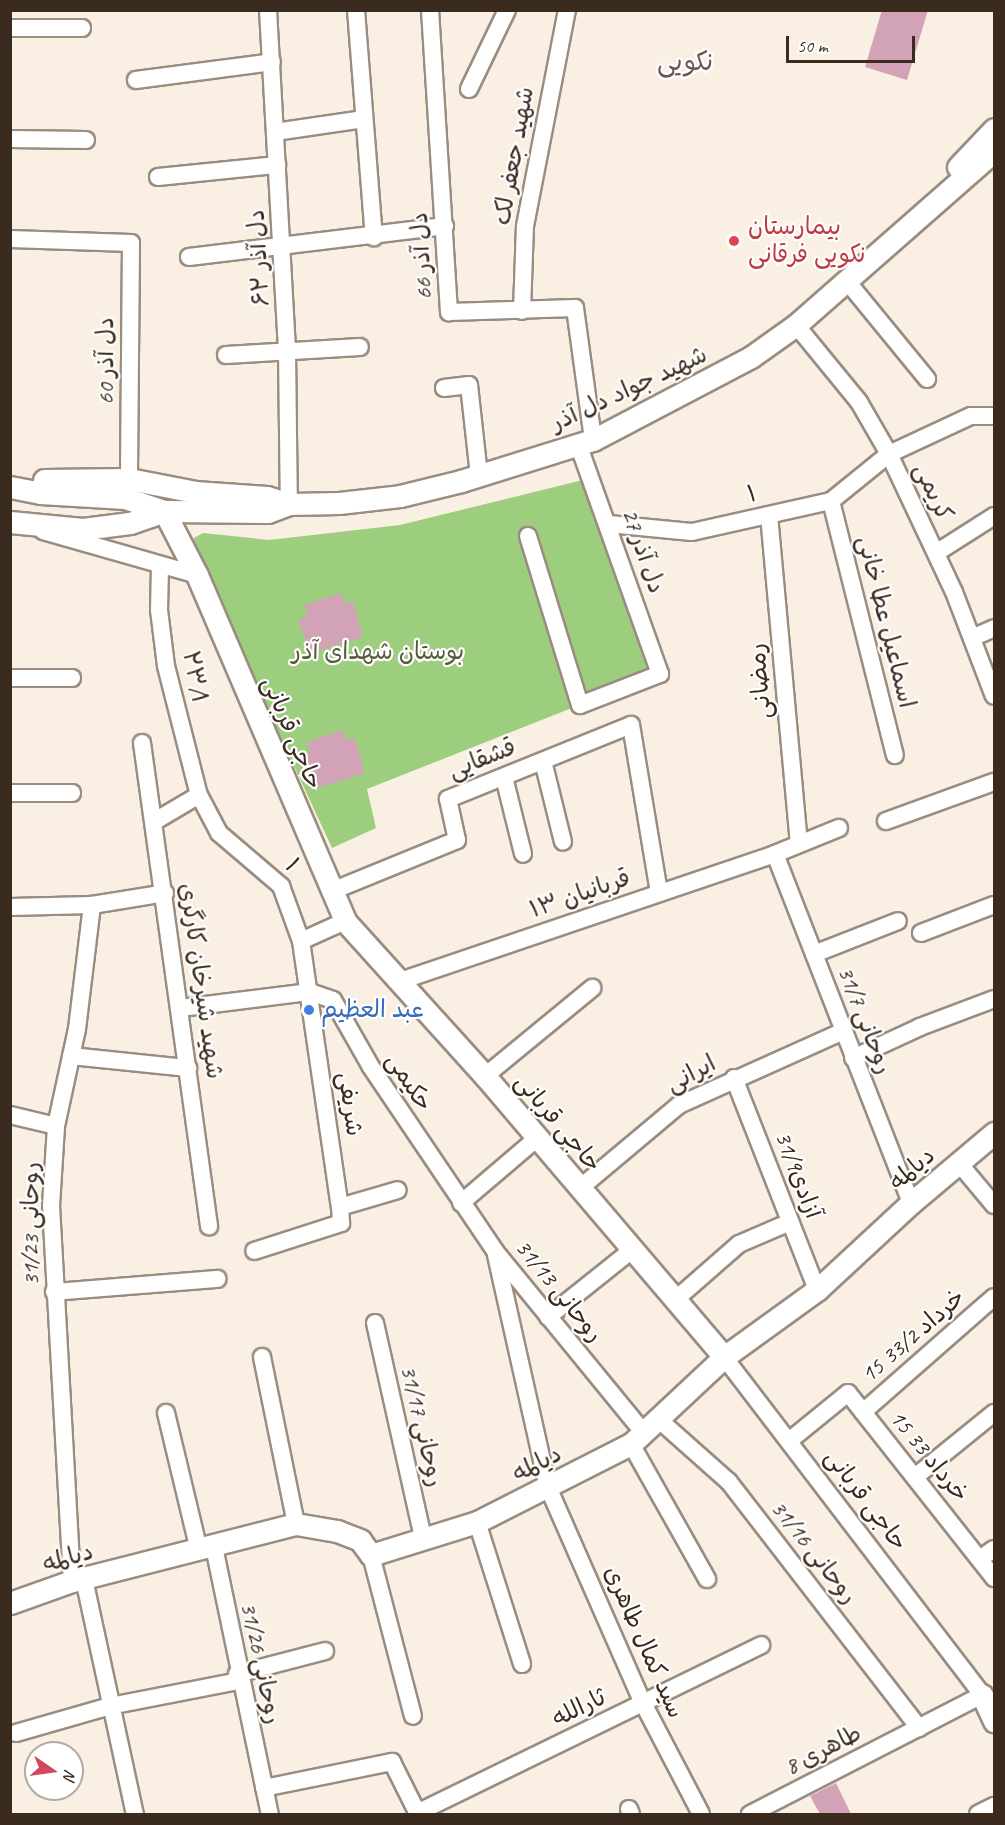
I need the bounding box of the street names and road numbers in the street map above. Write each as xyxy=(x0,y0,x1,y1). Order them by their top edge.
street label: شهید جعفر لک xyxy=(488,85,540,227)
street label: دل آذر ۶۲ xyxy=(242,209,276,307)
street label: دل آذر 66 xyxy=(405,211,439,301)
street label: دل آذر 60 xyxy=(92,317,120,405)
street label: شهید جواد دل آذر xyxy=(546,340,712,438)
street label: کریمی xyxy=(907,459,959,525)
street label: ۱ xyxy=(745,479,759,509)
street label: دل آذر 27 xyxy=(615,505,671,597)
street label: اسماعیل عطا خانی xyxy=(851,533,921,711)
street label: رمضانی xyxy=(742,642,778,720)
street label: ۲۳/۱ xyxy=(176,648,214,706)
street label: حاجی قربانی xyxy=(255,672,329,794)
street label: قشقایی xyxy=(444,732,520,786)
street label: ۱ xyxy=(278,853,306,877)
street label: ۱۳ قربانیان xyxy=(526,863,634,925)
street label: شهید شیرخان کارگری xyxy=(173,881,229,1081)
street label: روحانی 31/7 xyxy=(831,962,899,1078)
street label: حکیمی xyxy=(380,1047,438,1117)
street label: ایرانی xyxy=(661,1049,721,1099)
street label: حاجی قربانی xyxy=(509,1068,607,1178)
street label: شریفی xyxy=(331,1070,369,1138)
street label: آزادی31/9 xyxy=(768,1127,828,1223)
street label: دیالمه xyxy=(883,1141,941,1197)
street label: روحانی 31/23 xyxy=(17,1162,45,1286)
street label: روحانی 31/13 xyxy=(509,1234,609,1348)
street label: 15 خرداد 33/2 xyxy=(855,1283,971,1389)
street label: روحانی 31/17 xyxy=(394,1362,450,1490)
street label: 15 خرداد 33 xyxy=(883,1404,975,1508)
street label: دیالمه xyxy=(508,1440,566,1488)
street label: حاجی قربانی xyxy=(819,1444,913,1556)
street label: روحانی 31/16 xyxy=(764,1494,864,1610)
street label: دیالمه xyxy=(39,1537,97,1579)
street label: سید کمال طاهری xyxy=(598,1561,690,1723)
street label: روحانی 31/26 xyxy=(234,1599,288,1727)
street label: ثارالله xyxy=(548,1683,610,1733)
street label: طاهری 8 xyxy=(780,1719,866,1781)

